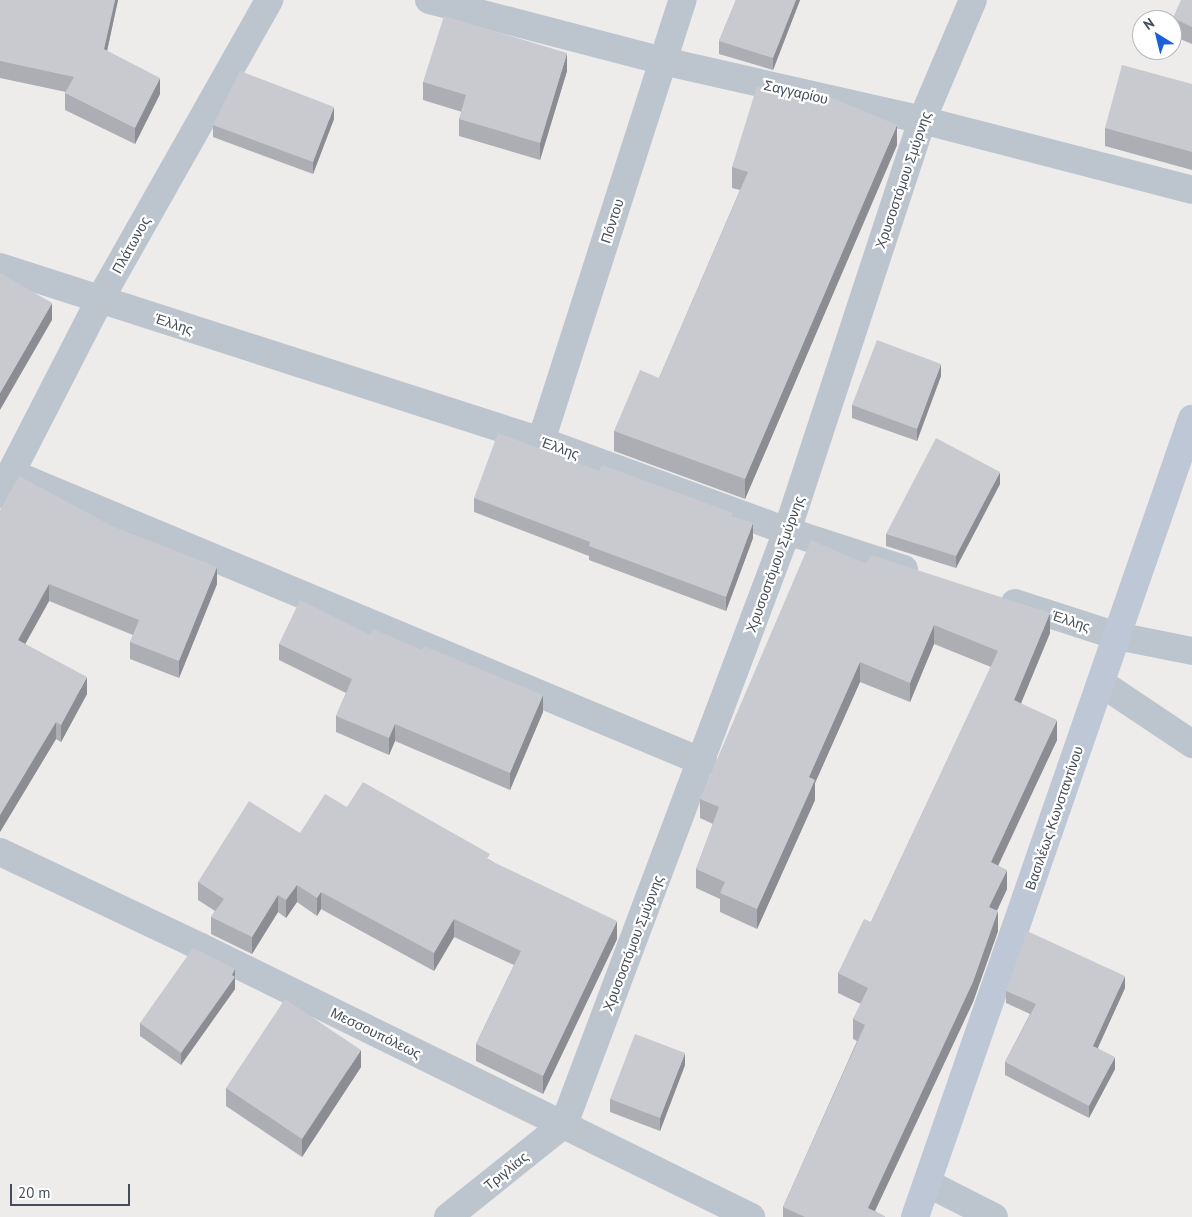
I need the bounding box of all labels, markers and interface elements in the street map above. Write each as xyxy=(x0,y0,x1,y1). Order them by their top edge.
north arrow xyxy=(1132,10,1182,60)
text: N xyxy=(1140,14,1158,34)
street label: Σαγγαρίου xyxy=(762,76,830,108)
street label: Χρυσοστόμου Σμύρνης xyxy=(872,109,934,251)
street label: Πόντου xyxy=(597,197,627,245)
street label: Πλάτωνος xyxy=(108,213,154,277)
street label: Έλλης xyxy=(153,310,195,338)
street label: Έλλης xyxy=(539,433,581,463)
street label: Χρυσοστόμου Σμύρνης xyxy=(743,494,807,634)
street label: Έλλης xyxy=(1050,607,1092,635)
street label: Βασιλέως Κωνσταντίνου xyxy=(1021,744,1087,892)
street label: Χρυσοστόμου Σμύρνης xyxy=(599,873,667,1013)
street label: Μεσσουπόλεως xyxy=(328,1004,424,1062)
street label: Τριγλίας xyxy=(481,1148,531,1194)
scale bar xyxy=(12,1174,132,1206)
text: 20 m xyxy=(18,1183,51,1202)

